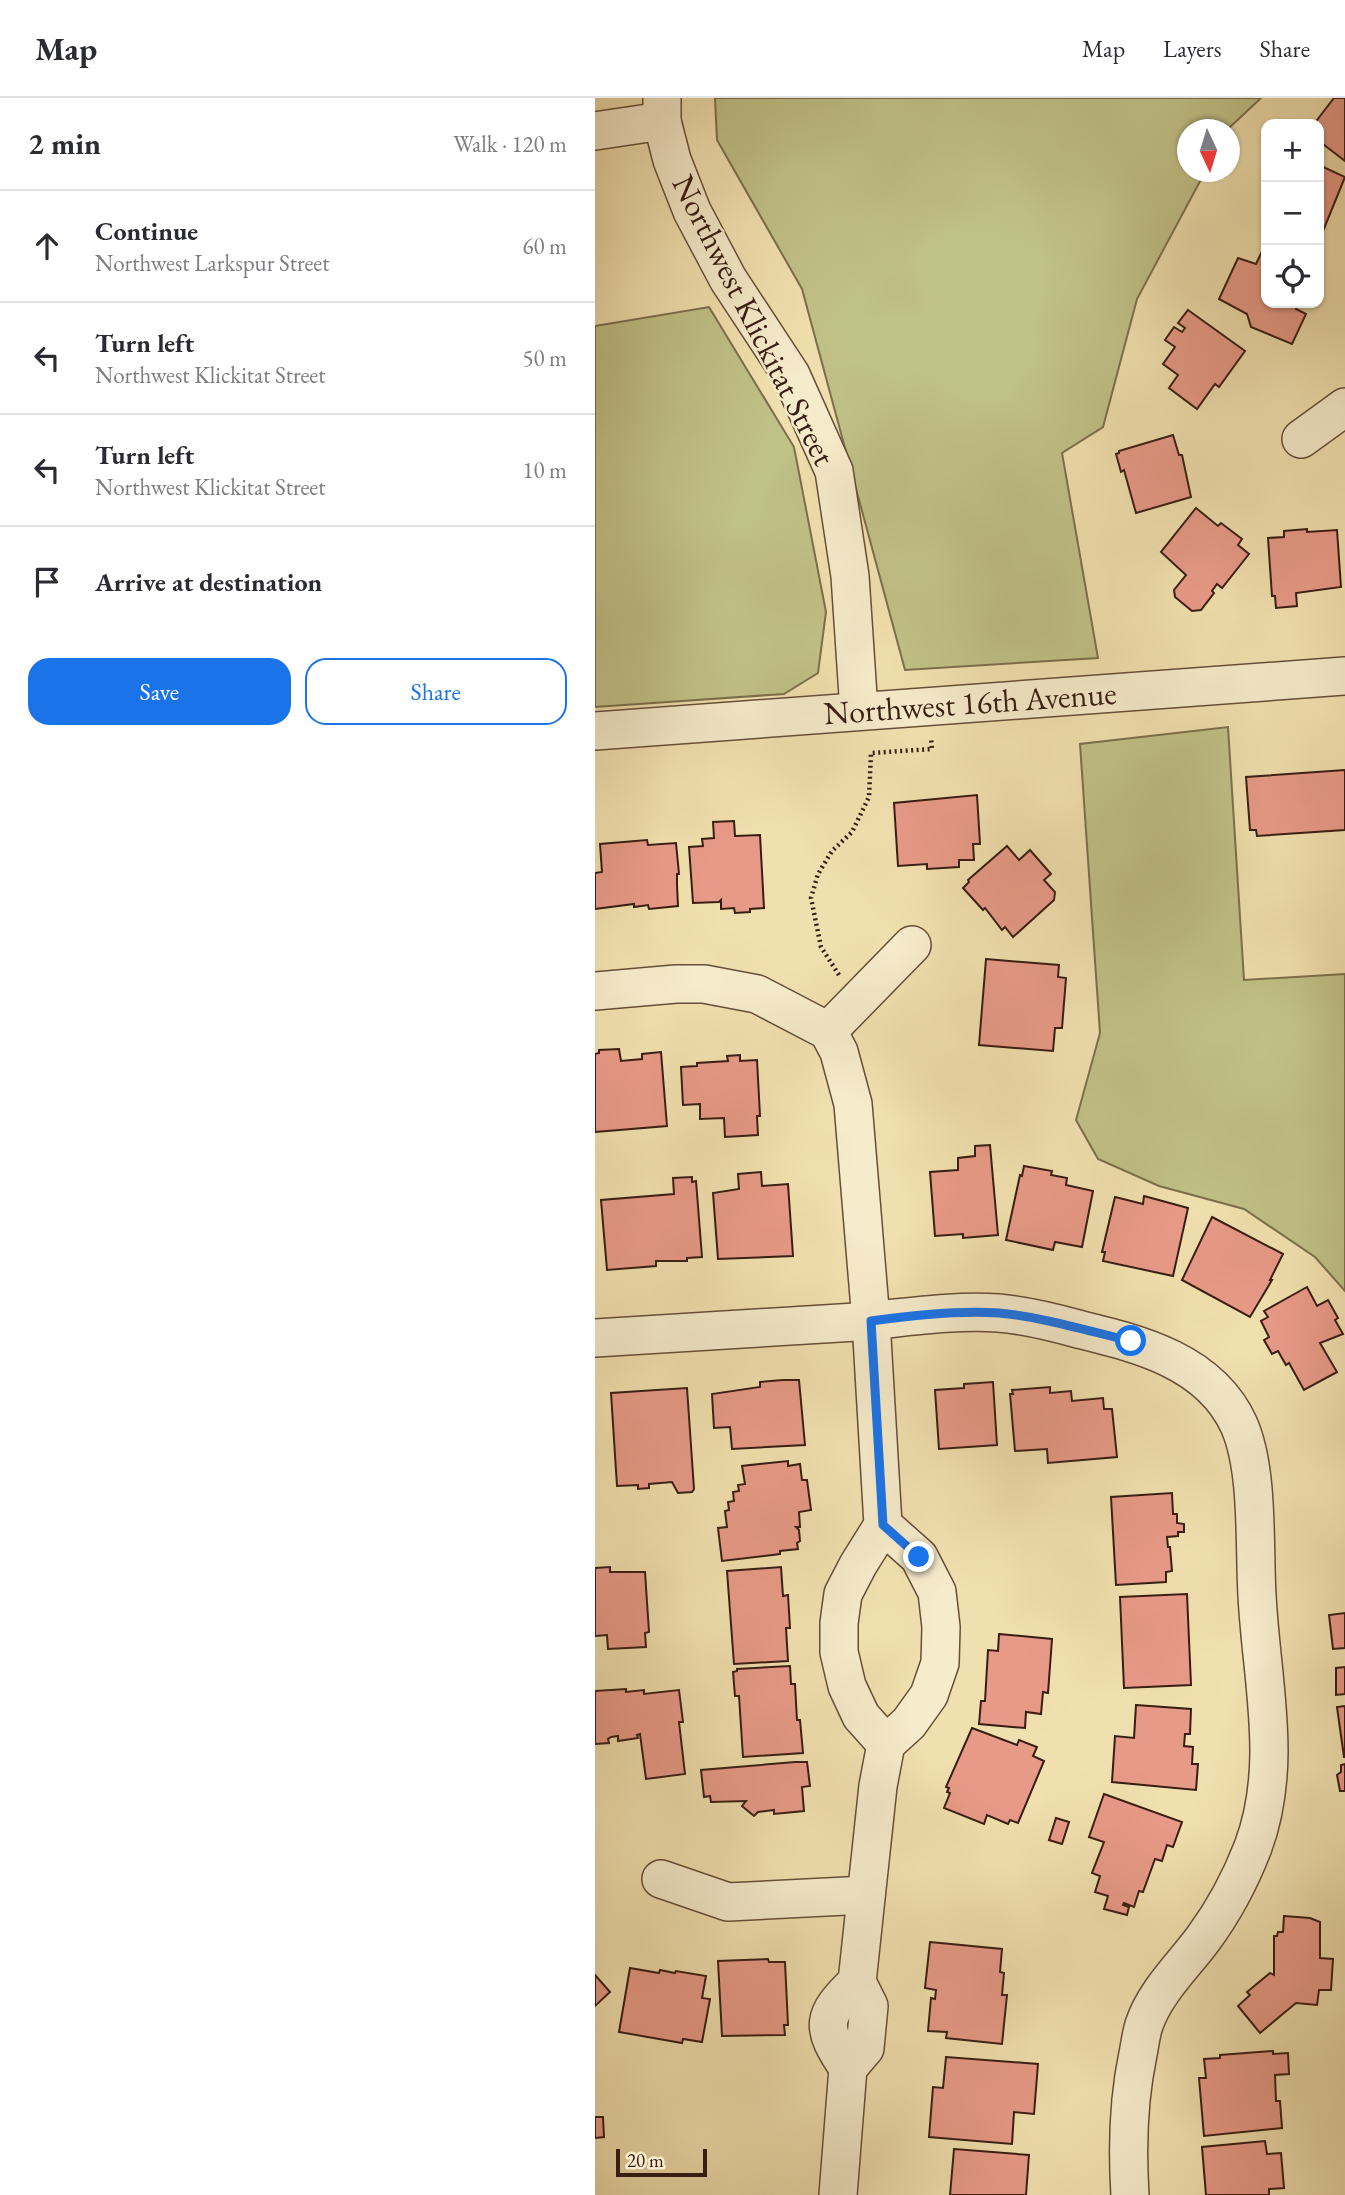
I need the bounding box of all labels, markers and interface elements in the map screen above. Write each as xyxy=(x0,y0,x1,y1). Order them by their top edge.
text: Map xyxy=(35,27,97,70)
text: Map xyxy=(1082,33,1125,64)
text: Layers xyxy=(1163,33,1222,64)
text: Share xyxy=(1260,33,1310,64)
north arrow xyxy=(1177,119,1240,182)
map controls xyxy=(1261,119,1324,308)
button: + xyxy=(1261,119,1324,182)
text: 2 min xyxy=(28,124,101,163)
text: Walk · 120 m xyxy=(453,129,567,159)
street label: Northwest Klickitat Street xyxy=(662,168,846,472)
button: − xyxy=(1261,182,1324,245)
text: Continue xyxy=(95,214,198,248)
icon: ahead xyxy=(28,227,66,265)
text: 60 m xyxy=(522,231,567,261)
button: locate xyxy=(1261,245,1324,308)
text: Northwest Larkspur Street xyxy=(95,248,330,278)
text: Turn left xyxy=(95,326,194,360)
icon: left xyxy=(28,339,66,377)
text: 50 m xyxy=(522,343,567,373)
text: Northwest Klickitat Street xyxy=(95,360,326,390)
text: Turn left xyxy=(95,438,194,472)
icon: left xyxy=(28,451,66,489)
text: 10 m xyxy=(522,455,567,485)
text: Northwest Klickitat Street xyxy=(95,472,326,502)
icon: arrive xyxy=(28,563,66,601)
text: Arrive at destination xyxy=(95,565,322,599)
button: Save xyxy=(28,658,291,725)
button: Share xyxy=(305,658,567,725)
street label: Northwest 16th Avenue xyxy=(822,672,1118,734)
route start xyxy=(1115,1325,1146,1356)
route end xyxy=(903,1541,934,1572)
scale bar xyxy=(616,2146,707,2178)
text: 20 m xyxy=(627,2148,664,2173)

